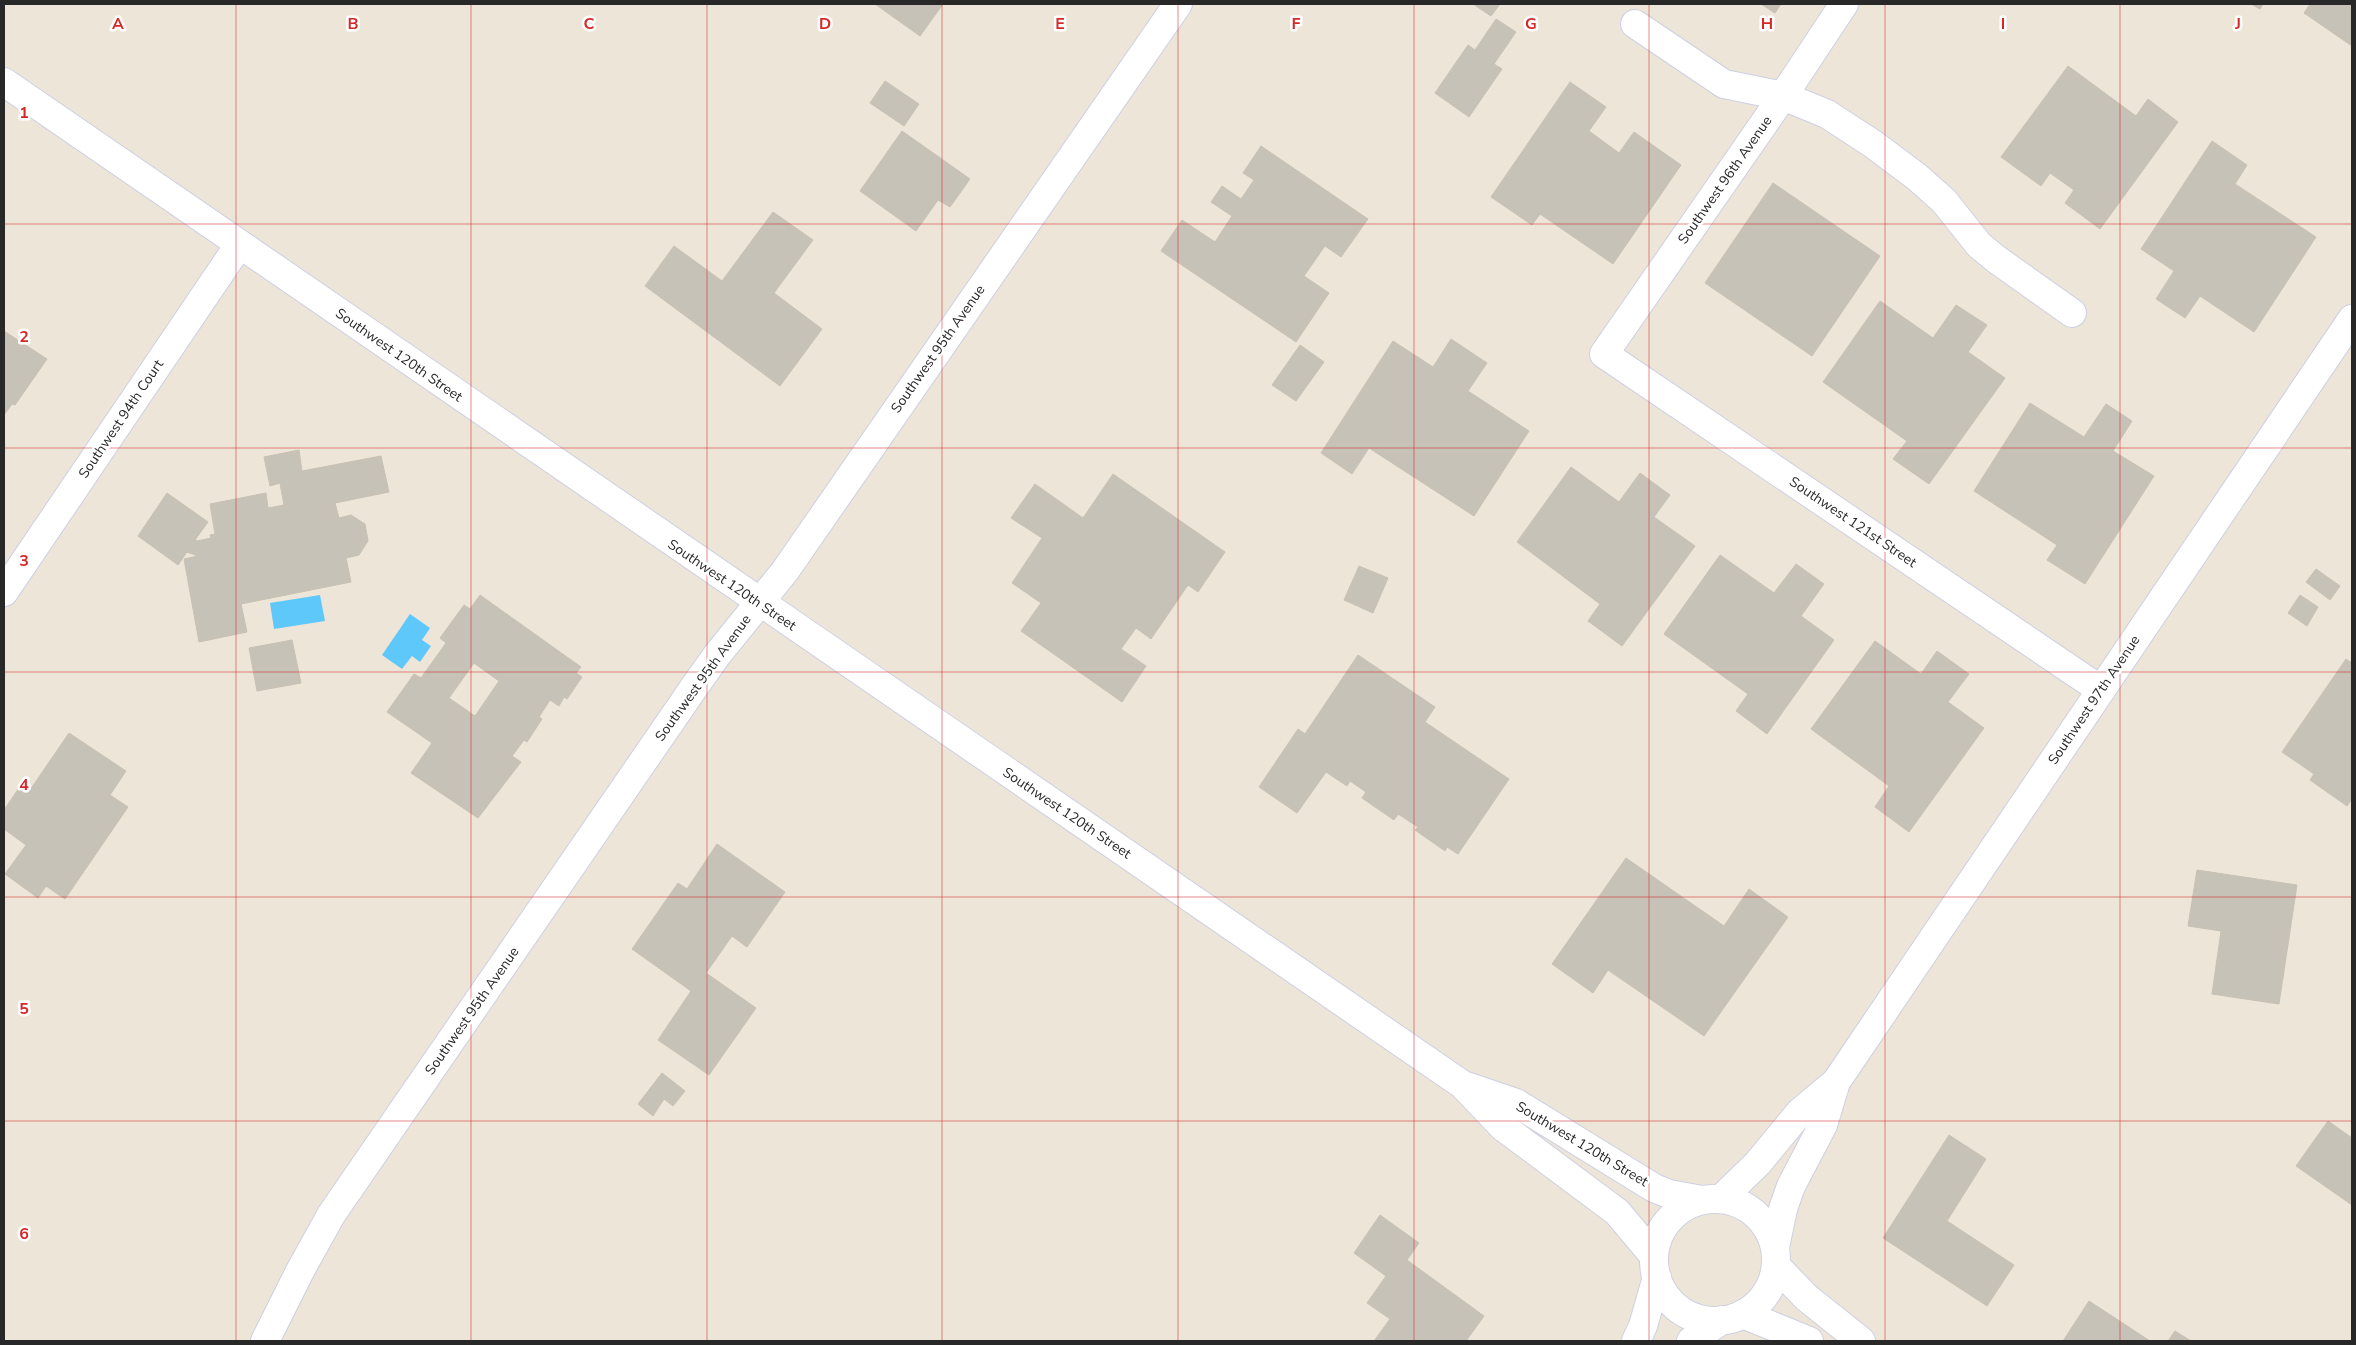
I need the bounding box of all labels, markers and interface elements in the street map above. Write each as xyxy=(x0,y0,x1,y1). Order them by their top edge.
text: A xyxy=(112,13,124,35)
text: B xyxy=(347,13,359,35)
text: C xyxy=(584,13,595,35)
text: D xyxy=(819,13,831,35)
text: E xyxy=(1055,13,1065,35)
text: F xyxy=(1292,13,1301,35)
text: G xyxy=(1525,13,1537,35)
text: H xyxy=(1761,13,1773,35)
text: I xyxy=(2001,13,2005,35)
text: J xyxy=(2234,13,2241,35)
text: 1 xyxy=(19,102,29,124)
street label: Southwest 96th Avenue xyxy=(1674,112,1776,248)
street label: Southwest 95th Avenue xyxy=(887,281,989,417)
street label: Southwest 120th Street xyxy=(332,304,466,406)
text: 2 xyxy=(19,326,29,348)
street label: Southwest 94th Court xyxy=(74,356,168,482)
street label: Southwest 121st Street xyxy=(1786,472,1921,572)
street label: Southwest 120th Street xyxy=(664,535,800,635)
text: 3 xyxy=(19,550,29,572)
street label: Southwest 95th Avenue xyxy=(651,611,755,745)
street label: Southwest 97th Avenue xyxy=(2044,632,2144,768)
street label: Southwest 120th Street xyxy=(999,763,1135,863)
text: 4 xyxy=(19,774,29,796)
street label: Southwest 95th Avenue xyxy=(421,943,523,1079)
text: 5 xyxy=(19,998,29,1020)
street label: Southwest 120th Street xyxy=(1512,1097,1652,1191)
text: 6 xyxy=(19,1223,29,1245)

